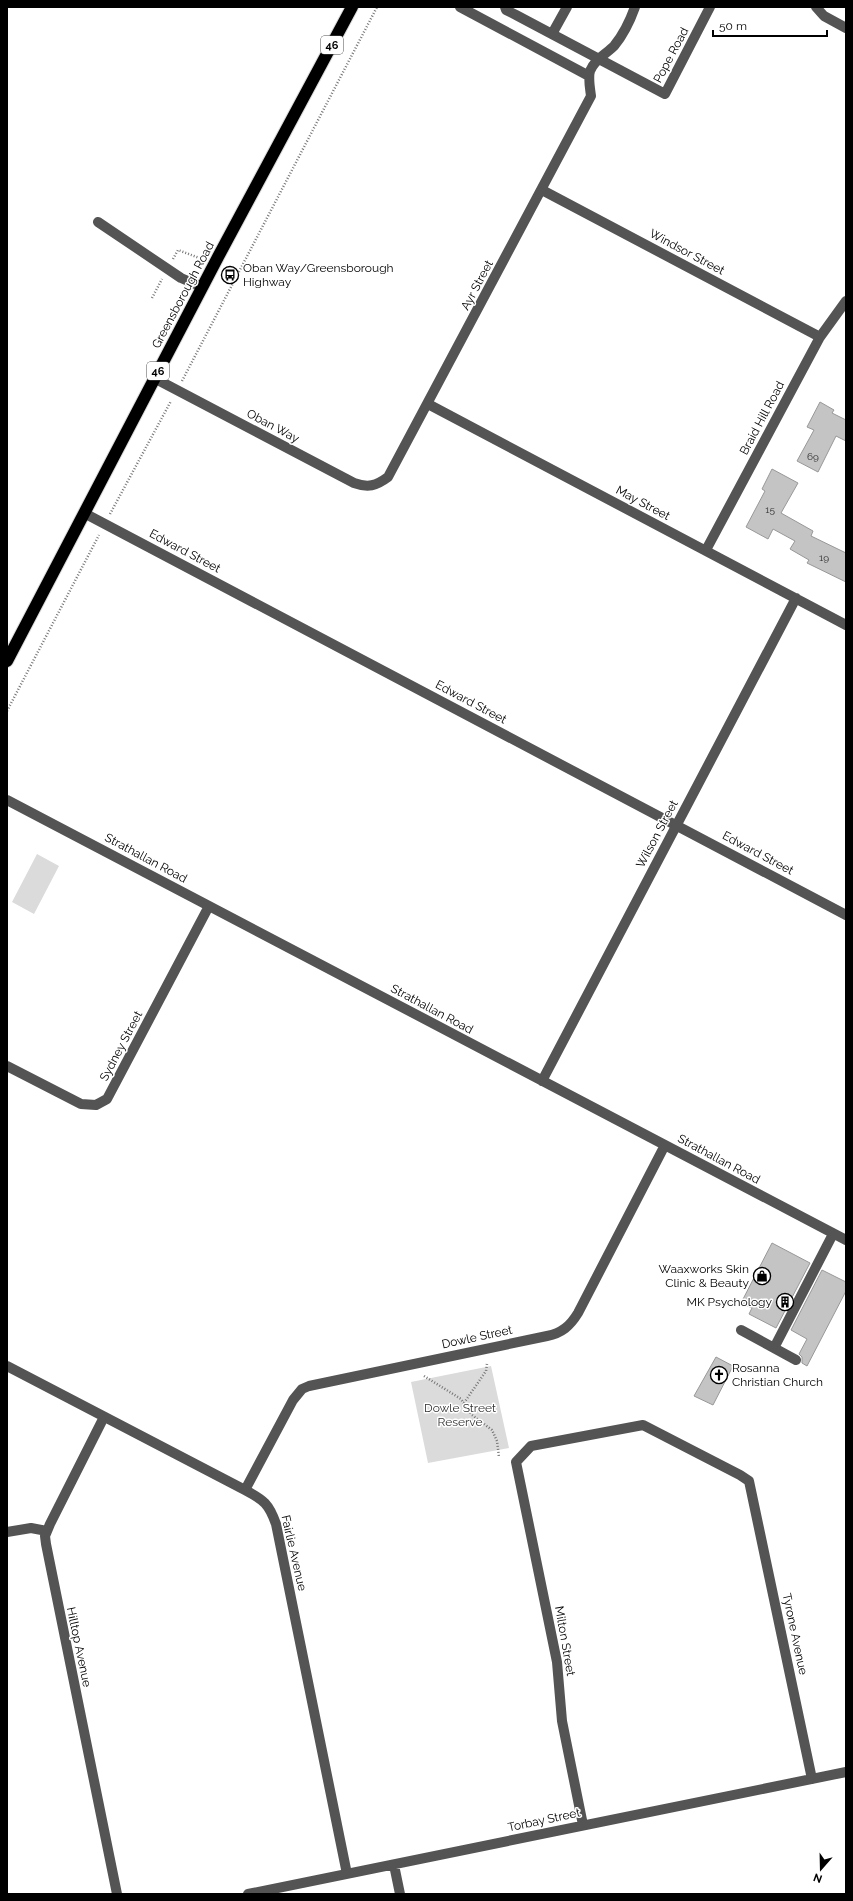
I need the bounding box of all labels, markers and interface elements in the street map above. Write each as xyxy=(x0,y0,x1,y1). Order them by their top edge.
scale bar xyxy=(713,12,827,38)
text: 50 m xyxy=(719,19,747,33)
street label: Pope Road xyxy=(651,25,691,85)
road number: 46 xyxy=(321,36,343,54)
street label: Windsor Street xyxy=(647,226,727,278)
street label: Greensborough Road xyxy=(149,239,217,351)
street label: Ayr Street xyxy=(458,258,496,312)
place label: Oban Way/Greensborough Highway xyxy=(243,261,394,289)
bus stop icon: Oban Way/Greensborough Highway xyxy=(220,265,240,285)
road number: 46 xyxy=(147,362,169,380)
street label: Braid Hill Road xyxy=(737,379,787,457)
street label: Oban Way xyxy=(244,406,302,446)
house number: 69 xyxy=(807,451,819,462)
street label: May Street xyxy=(614,483,672,523)
house number: 15 xyxy=(765,504,775,515)
street label: Edward Street xyxy=(147,526,223,576)
house number: 19 xyxy=(819,552,829,563)
street label: Edward Street xyxy=(433,677,509,727)
street label: Wilson Street xyxy=(633,798,681,870)
street label: Edward Street xyxy=(720,828,796,878)
street label: Strathallan Road xyxy=(102,830,190,886)
street label: Strathallan Road xyxy=(388,981,476,1037)
street label: Sydney Street xyxy=(97,1009,145,1083)
street label: Strathallan Road xyxy=(675,1131,763,1187)
place label: Waaxworks Skin Clinic & Beauty xyxy=(659,1262,749,1290)
shop icon: Waaxworks Skin Clinic & Beauty xyxy=(752,1266,772,1286)
building icon: MK Psychology xyxy=(775,1292,795,1312)
place label: MK Psychology xyxy=(686,1295,772,1309)
street label: Dowle Street xyxy=(440,1323,514,1351)
place label: Rosanna Christian Church xyxy=(732,1361,823,1389)
church icon: Rosanna Christian Church xyxy=(709,1365,729,1385)
park label: Dowle Street Reserve xyxy=(424,1401,496,1429)
street label: Fairlie Avenue xyxy=(278,1514,310,1592)
street label: Tyrone Avenue xyxy=(780,1592,810,1676)
street label: Milton Street xyxy=(552,1605,578,1677)
street label: Hilltop Avenue xyxy=(64,1606,94,1688)
street label: Torbay Street xyxy=(507,1806,581,1834)
north arrow xyxy=(801,1849,841,1889)
text: N xyxy=(812,1870,824,1885)

